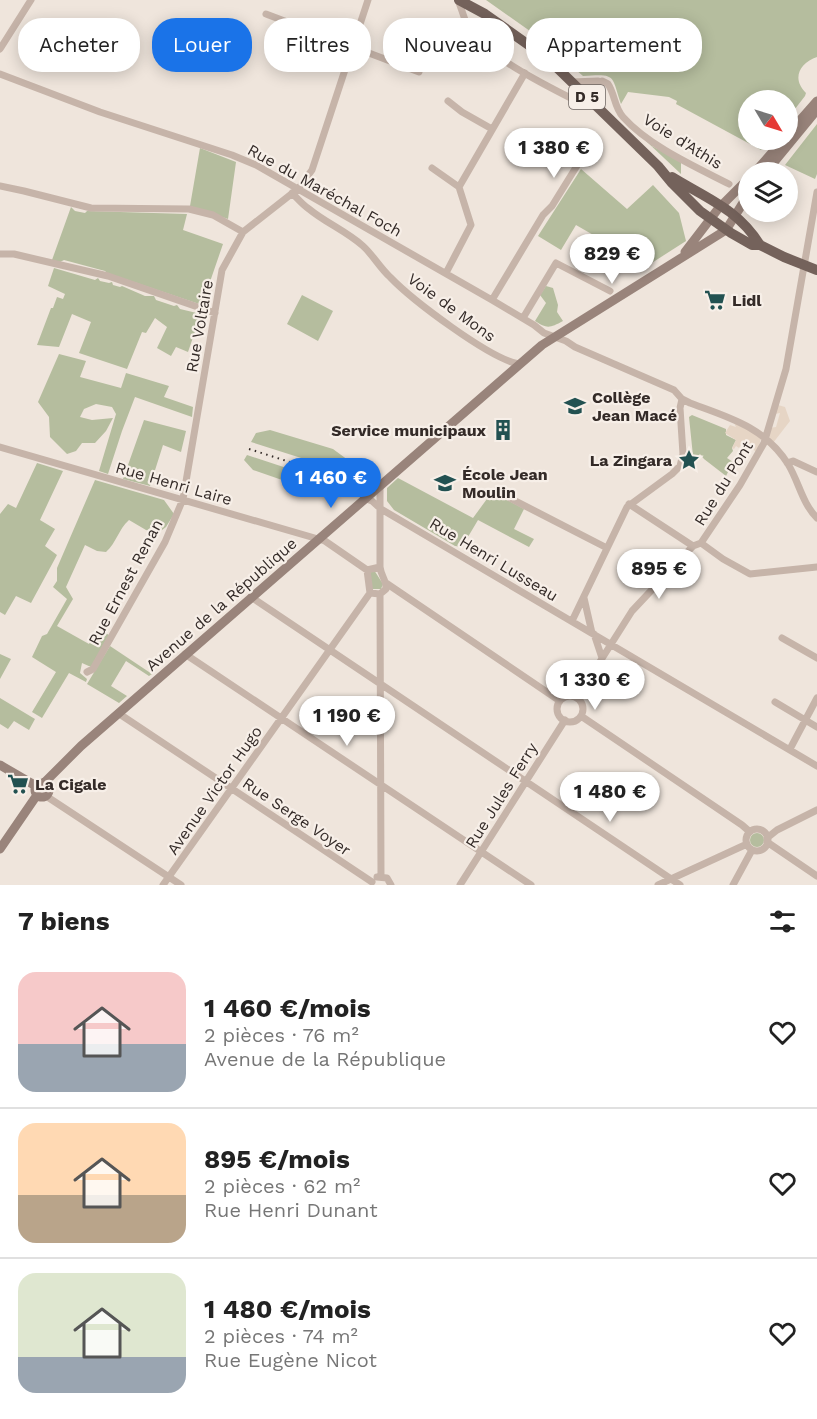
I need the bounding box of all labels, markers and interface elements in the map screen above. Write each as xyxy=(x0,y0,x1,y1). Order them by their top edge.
chip: Acheter xyxy=(18,18,140,72)
chip: Louer xyxy=(152,18,252,72)
chip: Filtres xyxy=(264,18,371,72)
chip: Nouveau xyxy=(383,18,514,72)
chip: Appartement xyxy=(526,18,702,72)
road number: D 5 xyxy=(569,85,605,109)
north arrow xyxy=(738,90,798,150)
map controls xyxy=(738,90,798,222)
street label: Voie d'Athis xyxy=(640,110,726,173)
pin: 1 380 € xyxy=(499,128,609,179)
text: 1 380 € xyxy=(518,135,590,159)
street label: Rue du Maréchal Foch xyxy=(244,140,405,241)
button: layers xyxy=(738,162,798,222)
pin: 829 € xyxy=(570,234,654,285)
text: 829 € xyxy=(584,241,640,265)
street label: Voie de Mons xyxy=(404,269,500,346)
street label: Rue Voltaire xyxy=(182,278,217,374)
supermarket icon: Lidl xyxy=(703,288,727,312)
place label: Lidl xyxy=(732,291,762,310)
place label: Collège Jean Macé xyxy=(592,388,677,425)
school or university icon: Collège Jean Macé xyxy=(563,394,587,418)
building icon: Service municipaux xyxy=(491,418,515,442)
place label: Service municipaux xyxy=(331,421,487,440)
street label: Rue du Pont xyxy=(690,437,757,529)
place icon: La Zingara xyxy=(677,448,701,472)
place label: La Zingara xyxy=(590,451,673,470)
street label: Rue Henri Laire xyxy=(113,458,234,509)
pin: 1 460 € xyxy=(276,458,386,509)
text: 1 460 € xyxy=(295,465,367,489)
place label: École Jean Moulin xyxy=(462,465,548,502)
school or university icon: École Jean Moulin xyxy=(433,471,457,495)
street label: Rue Henri Lusseau xyxy=(426,514,561,605)
street label: Rue Ernest Renan xyxy=(84,516,167,648)
street label: Avenue de la République xyxy=(142,534,301,675)
pin: 895 € xyxy=(617,549,701,600)
text: 895 € xyxy=(631,556,687,580)
pin: 1 330 € xyxy=(540,660,650,711)
text: 1 330 € xyxy=(560,667,630,691)
pin: 1 190 € xyxy=(292,696,402,747)
text: 1 190 € xyxy=(313,703,381,727)
street label: Avenue Victor Hugo xyxy=(163,722,266,858)
street label: Rue Jules Ferry xyxy=(461,738,542,852)
supermarket icon: La Cigale xyxy=(6,772,30,796)
pin: 1 480 € xyxy=(555,772,665,823)
street label: Rue Serge Voyer xyxy=(239,773,355,860)
place label: La Cigale xyxy=(35,775,107,794)
text: 1 480 € xyxy=(574,779,646,803)
icon: filters xyxy=(766,905,799,938)
text: 7 biens xyxy=(18,906,110,936)
text: 1 460 €/mois xyxy=(204,993,371,1023)
icon: home xyxy=(66,996,138,1068)
icon: heart xyxy=(766,1016,799,1049)
text: 2 pièces · 76 m² xyxy=(204,1023,359,1047)
text: Avenue de la République xyxy=(204,1047,446,1071)
text: 895 €/mois xyxy=(204,1144,350,1174)
icon: home xyxy=(66,1147,138,1219)
icon: heart xyxy=(766,1167,799,1200)
text: 2 pièces · 62 m² xyxy=(204,1174,360,1198)
text: Rue Henri Dunant xyxy=(204,1198,378,1222)
text: 1 480 €/mois xyxy=(204,1294,371,1324)
icon: home xyxy=(66,1297,138,1369)
icon: heart xyxy=(766,1317,799,1350)
text: 2 pièces · 74 m² xyxy=(204,1324,358,1348)
text: Rue Eugène Nicot xyxy=(204,1348,377,1372)

